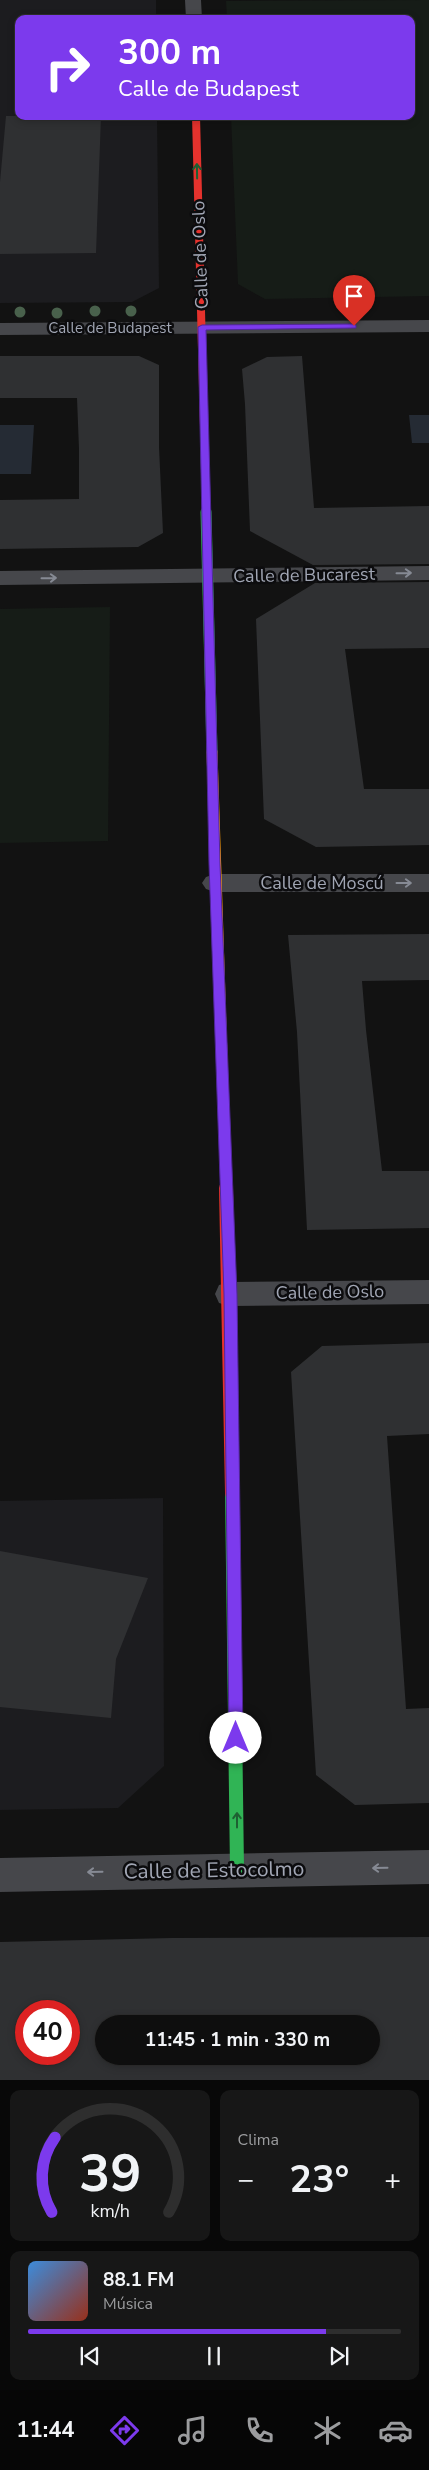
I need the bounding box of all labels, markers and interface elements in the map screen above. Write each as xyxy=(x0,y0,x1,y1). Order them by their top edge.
text: 300 m xyxy=(118,29,221,76)
icon: right xyxy=(35,35,100,100)
text: Calle de Budapest xyxy=(118,74,299,104)
one-way arrow xyxy=(193,163,202,179)
street label: Calle de Oslo xyxy=(186,200,214,310)
pin xyxy=(333,275,375,326)
icon: arrive xyxy=(340,282,368,310)
street label: Calle de Budapest xyxy=(48,318,172,338)
street label: Calle de Bucarest xyxy=(233,562,376,588)
one-way arrow xyxy=(395,568,411,578)
one-way arrow xyxy=(40,573,56,583)
street label: Calle de Moscú xyxy=(260,871,384,895)
one-way arrow xyxy=(396,878,412,888)
street label: Calle de Oslo xyxy=(276,1279,384,1305)
position arrow xyxy=(209,1711,261,1763)
one-way arrow xyxy=(232,1813,242,1829)
street label: Calle de Estocolmo xyxy=(123,1854,305,1886)
one-way arrow xyxy=(373,1863,389,1872)
one-way arrow xyxy=(88,1868,104,1877)
speed limit sign: 40 xyxy=(15,2000,80,2065)
text: 11:45 · 1 min · 330 m xyxy=(145,2027,330,2053)
text: Clima xyxy=(238,2129,279,2151)
text: 39 xyxy=(79,2138,141,2209)
text: 23° xyxy=(289,2154,349,2205)
text: − xyxy=(238,2161,254,2199)
text: + xyxy=(384,2161,401,2199)
text: km/h xyxy=(90,2199,129,2223)
text: 88.1 FM xyxy=(103,2267,174,2293)
text: Música xyxy=(103,2293,153,2315)
icon: previous xyxy=(76,2342,104,2370)
icon: pause xyxy=(200,2342,228,2370)
icon: next xyxy=(325,2342,353,2370)
icon: directions xyxy=(107,2413,142,2448)
icon: music xyxy=(175,2413,210,2448)
icon: phone xyxy=(242,2413,277,2448)
icon: climate xyxy=(310,2413,345,2448)
icon: car xyxy=(378,2413,413,2448)
text: 11:44 xyxy=(16,2415,75,2445)

